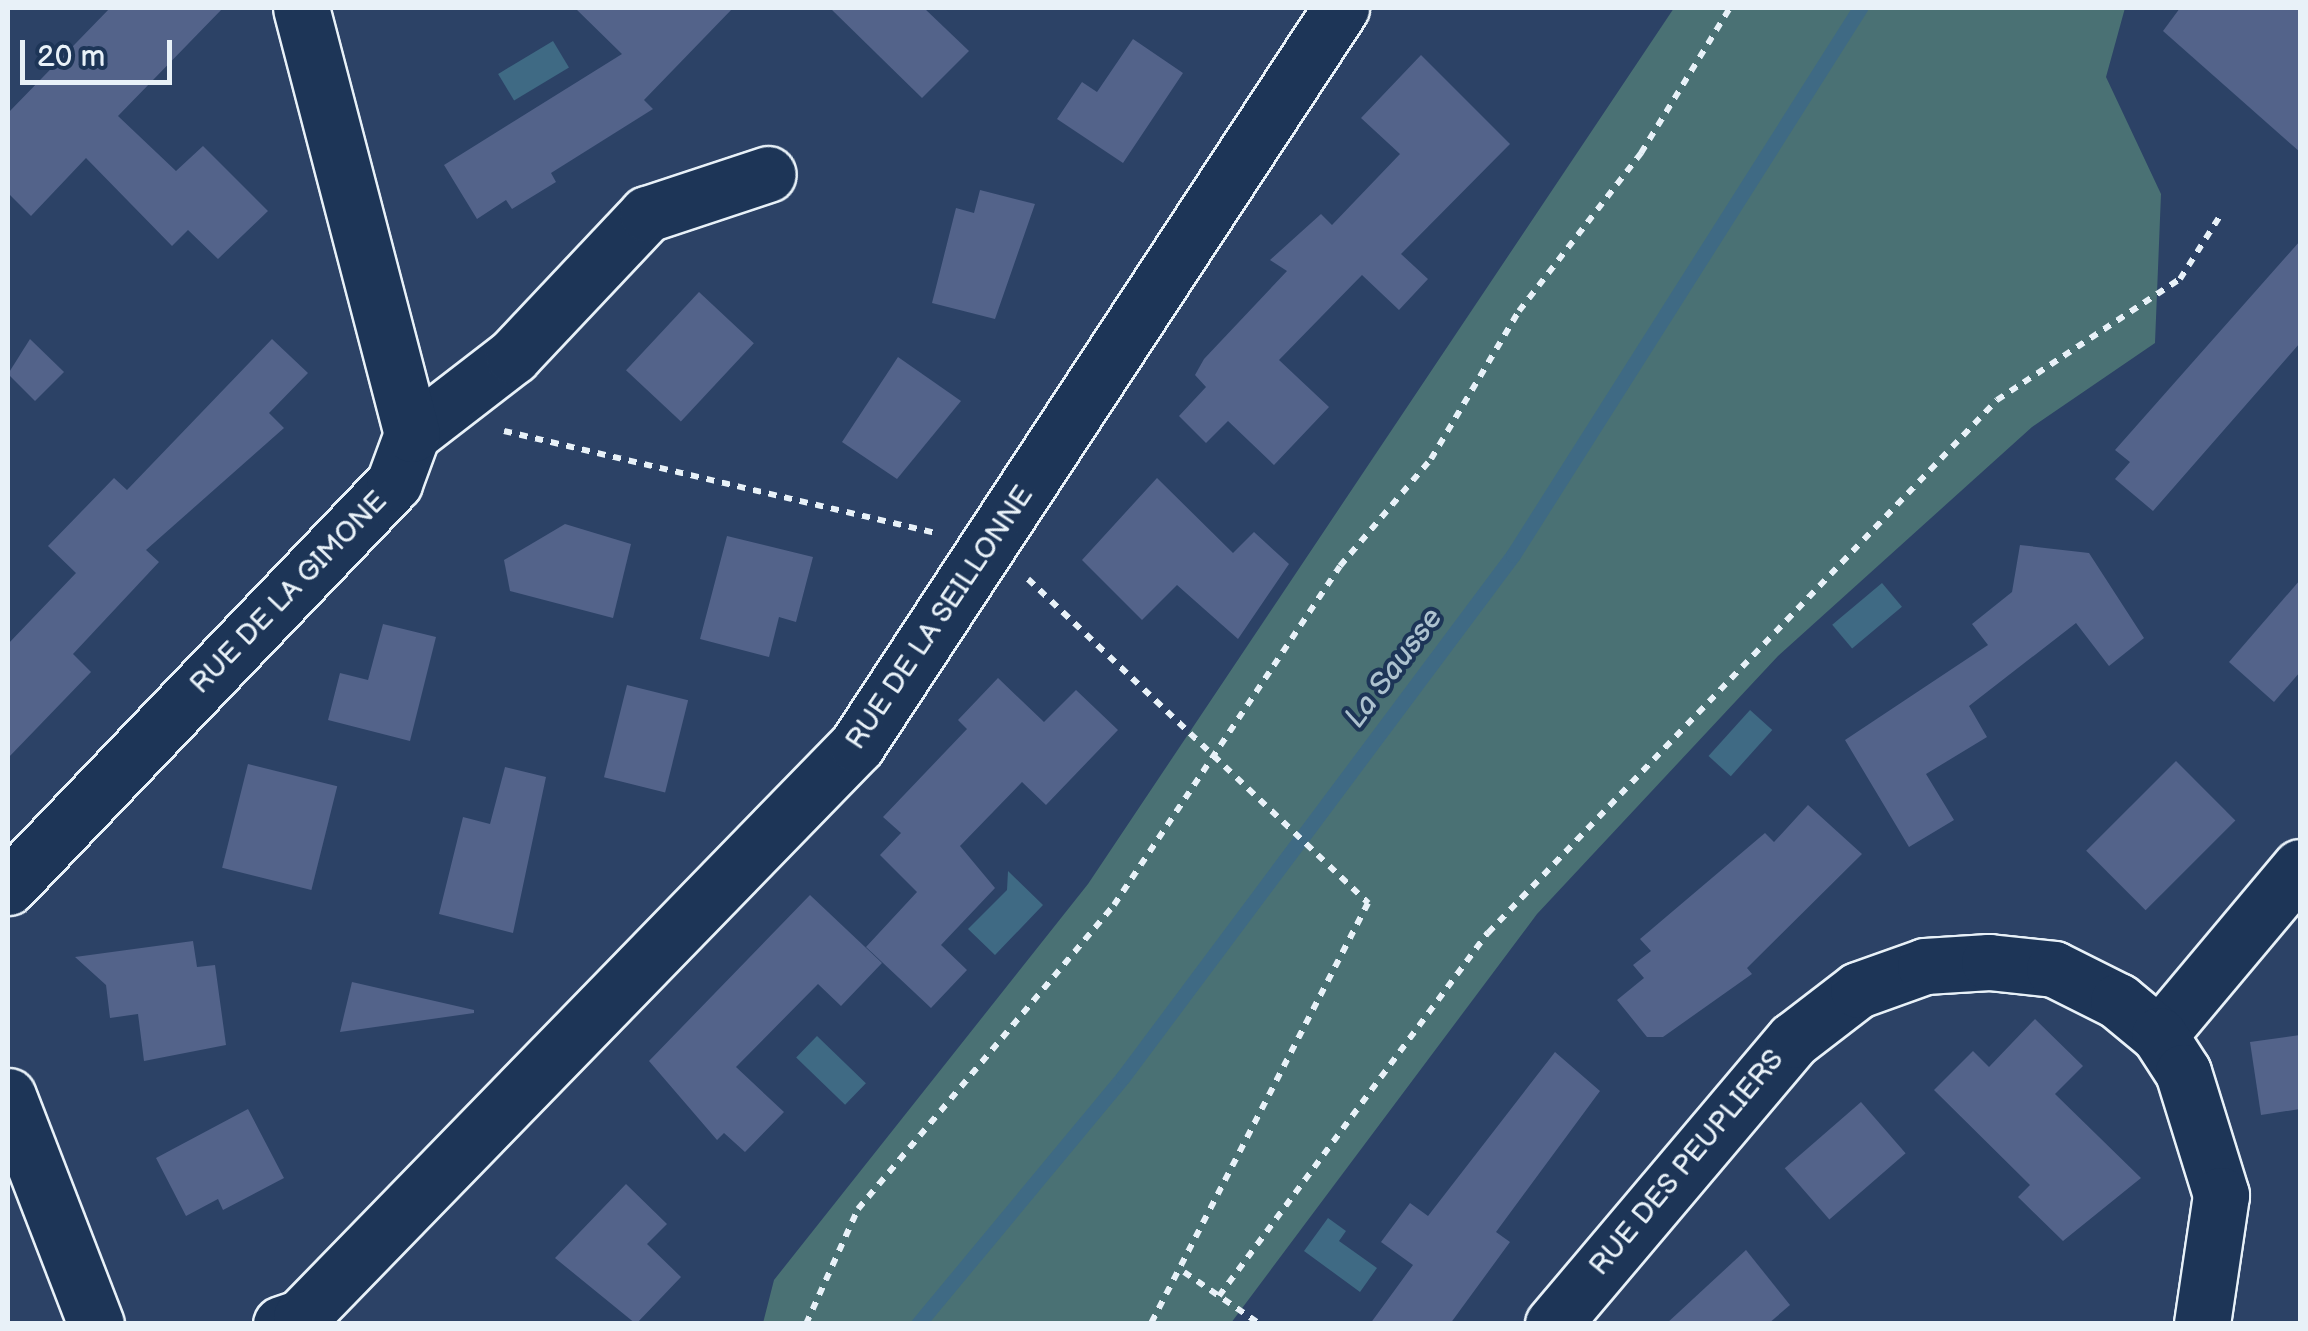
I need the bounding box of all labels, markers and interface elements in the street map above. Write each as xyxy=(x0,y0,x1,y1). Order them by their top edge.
scale bar xyxy=(25,20,178,82)
text: 20 m xyxy=(37,39,105,75)
street label: RUE DE LA SEILLONNE xyxy=(839,480,1041,756)
street label: RUE DE LA GIMONE xyxy=(184,485,394,701)
water label: La Sausse xyxy=(1337,601,1451,735)
street label: RUE DES PEUPLIERS xyxy=(1583,1043,1791,1283)

